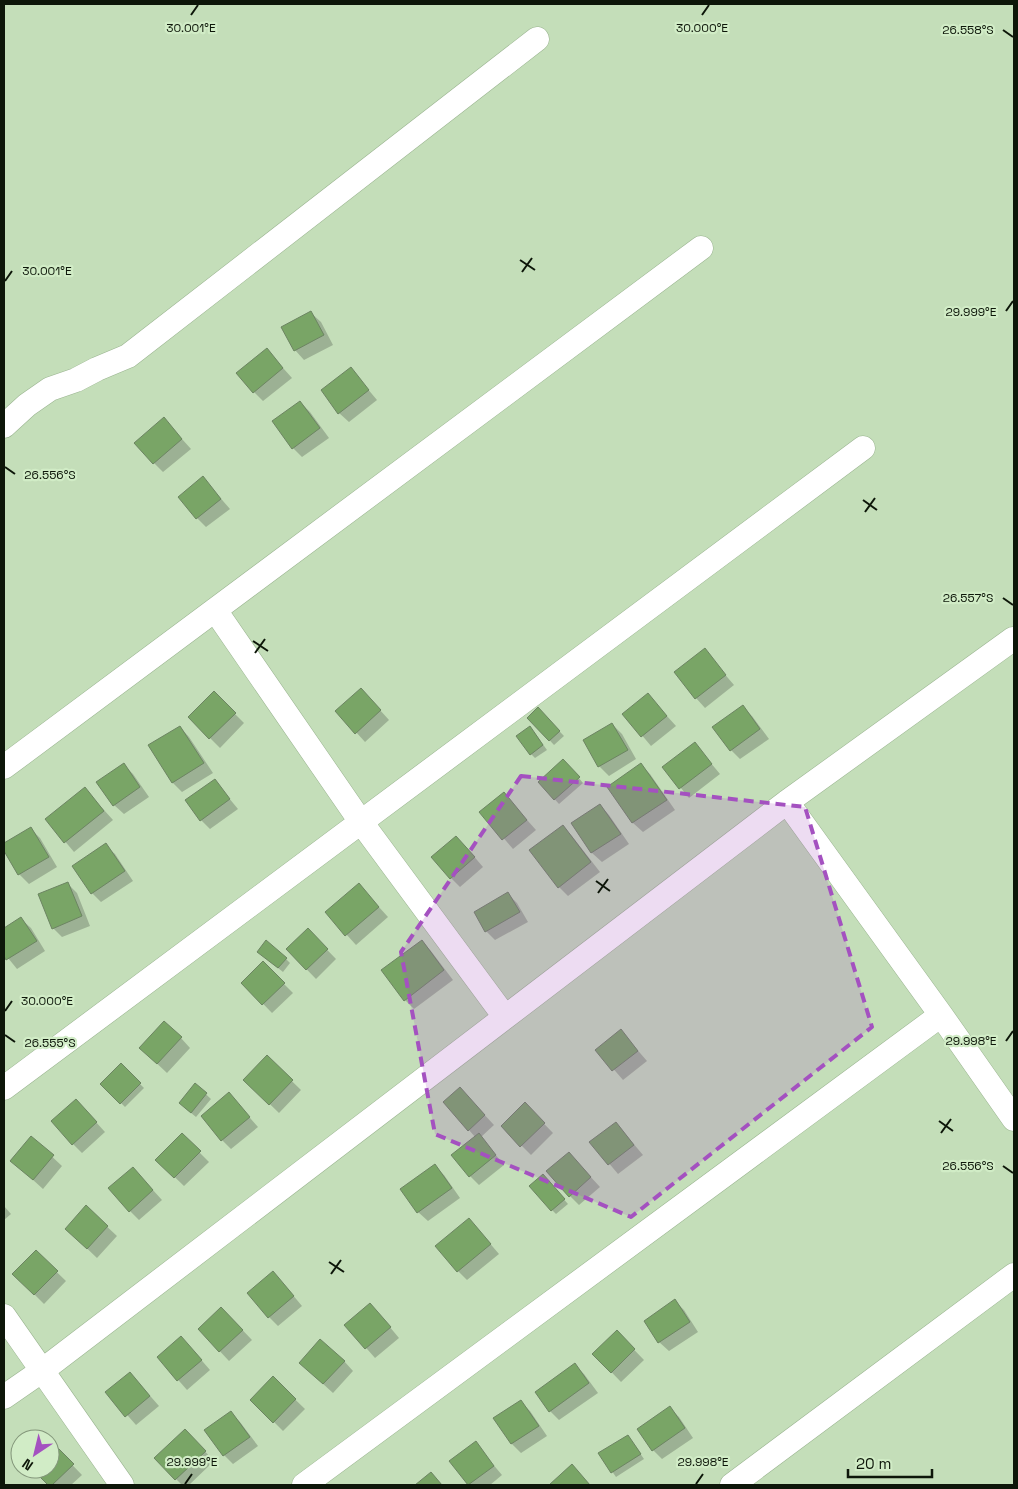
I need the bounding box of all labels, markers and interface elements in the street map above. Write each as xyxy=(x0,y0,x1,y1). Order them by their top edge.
text: 30.001°E xyxy=(166,20,216,36)
text: 30.000°E xyxy=(676,20,728,36)
text: 26.558°S xyxy=(942,22,994,38)
text: 30.001°E xyxy=(22,263,72,279)
text: 29.999°E xyxy=(946,304,997,320)
text: 26.556°S xyxy=(24,467,76,483)
text: 26.557°S xyxy=(943,590,993,606)
text: 30.000°E xyxy=(21,993,73,1009)
text: 29.998°E xyxy=(946,1033,997,1049)
text: 26.555°S xyxy=(24,1035,76,1051)
text: 26.556°S xyxy=(942,1158,994,1174)
north arrow xyxy=(10,1429,60,1479)
scale bar xyxy=(848,1446,932,1478)
text: 29.999°E xyxy=(167,1454,218,1470)
text: 29.998°E xyxy=(678,1454,729,1470)
text: 20 m xyxy=(856,1454,891,1473)
text: N xyxy=(19,1455,37,1475)

